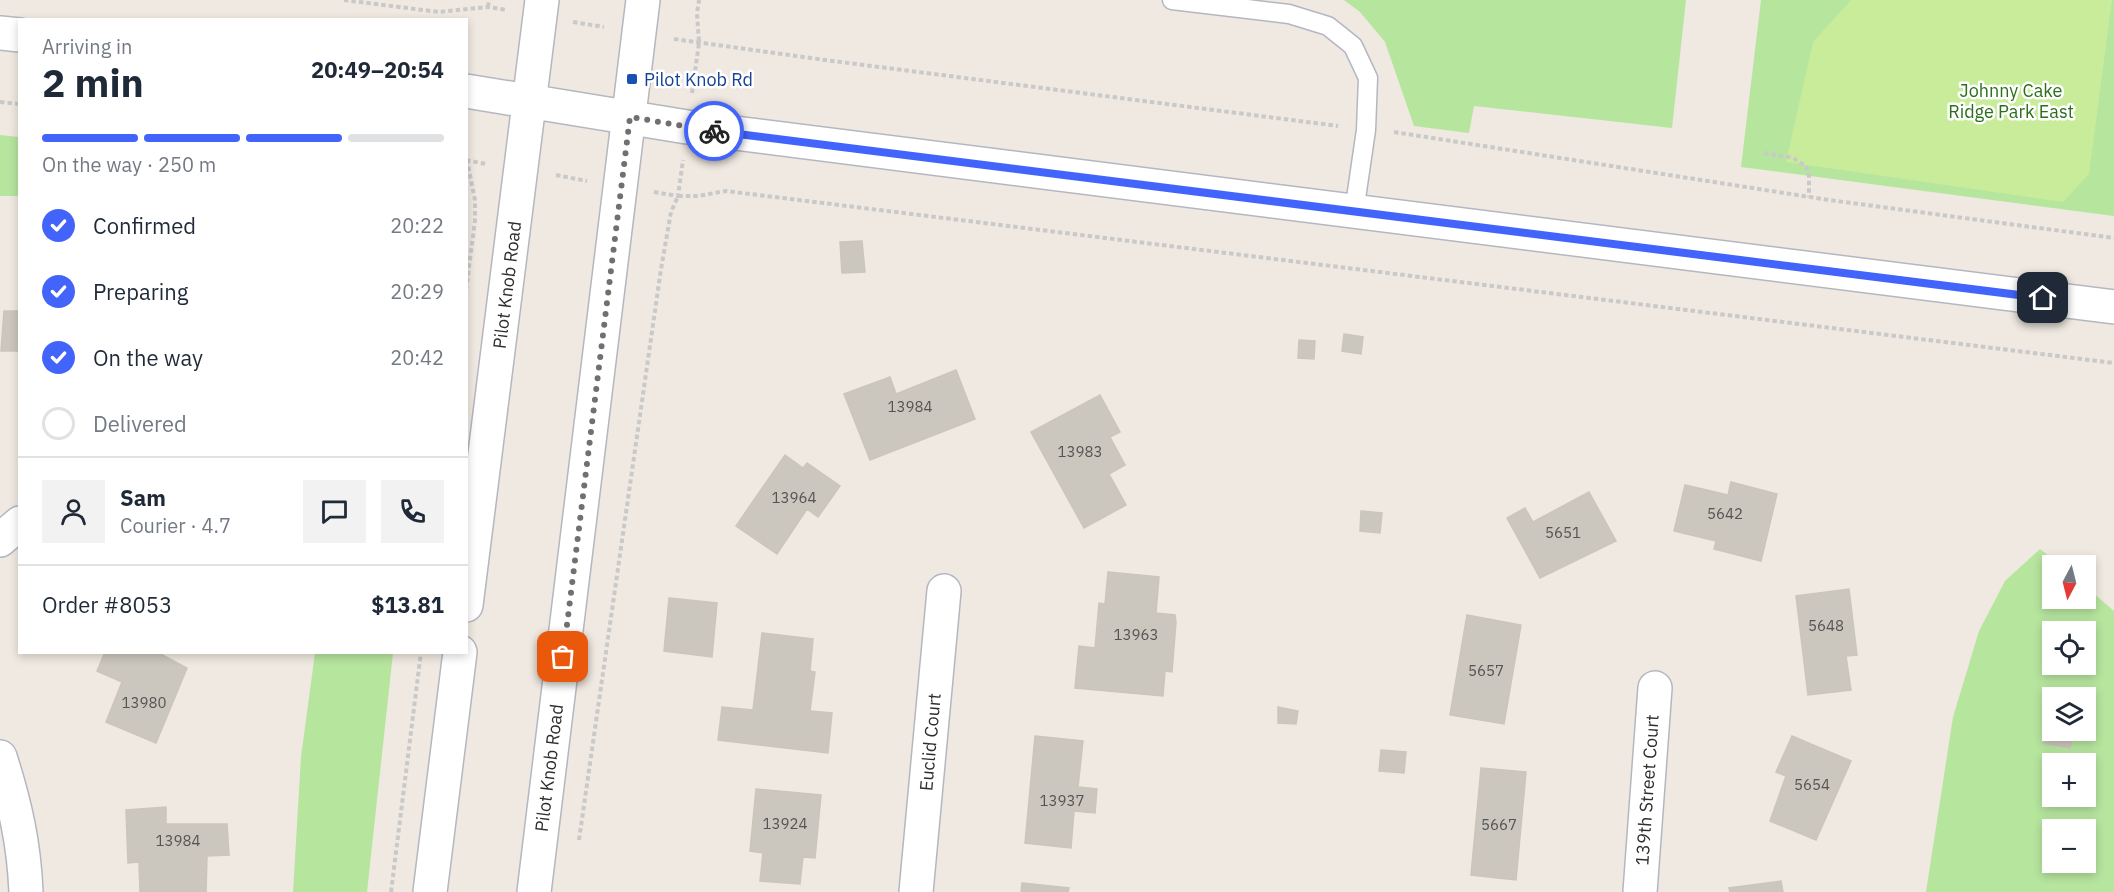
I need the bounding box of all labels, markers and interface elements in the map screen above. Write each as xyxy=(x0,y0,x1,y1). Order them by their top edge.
text: Arriving in xyxy=(42,33,132,60)
text: 20:49–20:54 xyxy=(311,55,444,84)
text: 2 min xyxy=(42,57,144,108)
place label: Pilot Knob Rd xyxy=(644,68,753,91)
marker: Pilot Knob Rd xyxy=(625,72,639,86)
park label: Johnny Cake Ridge Park East xyxy=(1948,79,2074,123)
courier xyxy=(684,101,744,161)
icon: bike xyxy=(698,115,731,148)
text: On the way · 250 m xyxy=(42,151,216,178)
icon: check xyxy=(42,209,75,242)
text: Confirmed xyxy=(93,211,196,240)
text: 20:22 xyxy=(390,212,444,239)
street label: Pilot Knob Road xyxy=(488,220,526,350)
pin xyxy=(2017,272,2068,323)
icon: check xyxy=(42,275,75,308)
text: Preparing xyxy=(93,277,188,306)
text: 20:29 xyxy=(390,278,444,305)
icon: home xyxy=(2026,281,2059,314)
icon: check xyxy=(42,341,75,374)
text: On the way xyxy=(93,343,203,372)
text: 20:42 xyxy=(390,344,444,371)
house number: 13984 xyxy=(887,397,933,416)
text: Delivered xyxy=(93,409,187,438)
house number: 13983 xyxy=(1057,442,1103,461)
button: person xyxy=(42,480,105,543)
button: chat xyxy=(303,480,366,543)
button: phone xyxy=(381,480,444,543)
text: Sam xyxy=(120,483,166,512)
house number: 13964 xyxy=(771,488,817,507)
house number: 5642 xyxy=(1707,504,1743,523)
text: Courier · 4.7 xyxy=(120,512,231,539)
house number: 5651 xyxy=(1545,523,1581,542)
north arrow xyxy=(2042,555,2096,609)
map controls xyxy=(2042,555,2096,873)
text: Order #8053 xyxy=(42,590,172,619)
text: $13.81 xyxy=(371,590,444,619)
house number: 5648 xyxy=(1808,616,1844,635)
button: locate xyxy=(2042,621,2096,675)
house number: 13963 xyxy=(1113,625,1159,644)
pin xyxy=(537,631,588,682)
icon: bag xyxy=(546,640,579,673)
house number: 5657 xyxy=(1468,661,1504,680)
button: layers xyxy=(2042,687,2096,741)
street label: Euclid Court xyxy=(914,692,946,792)
house number: 13980 xyxy=(121,693,167,712)
street label: Pilot Knob Road xyxy=(530,703,568,833)
street label: 139th Street Court xyxy=(1630,714,1664,866)
button: + xyxy=(2042,753,2096,807)
house number: 5654 xyxy=(1794,775,1830,794)
house number: 13937 xyxy=(1039,791,1085,810)
house number: 13924 xyxy=(762,814,808,833)
house number: 5667 xyxy=(1481,815,1517,834)
button: − xyxy=(2042,819,2096,873)
house number: 13984 xyxy=(155,831,201,850)

